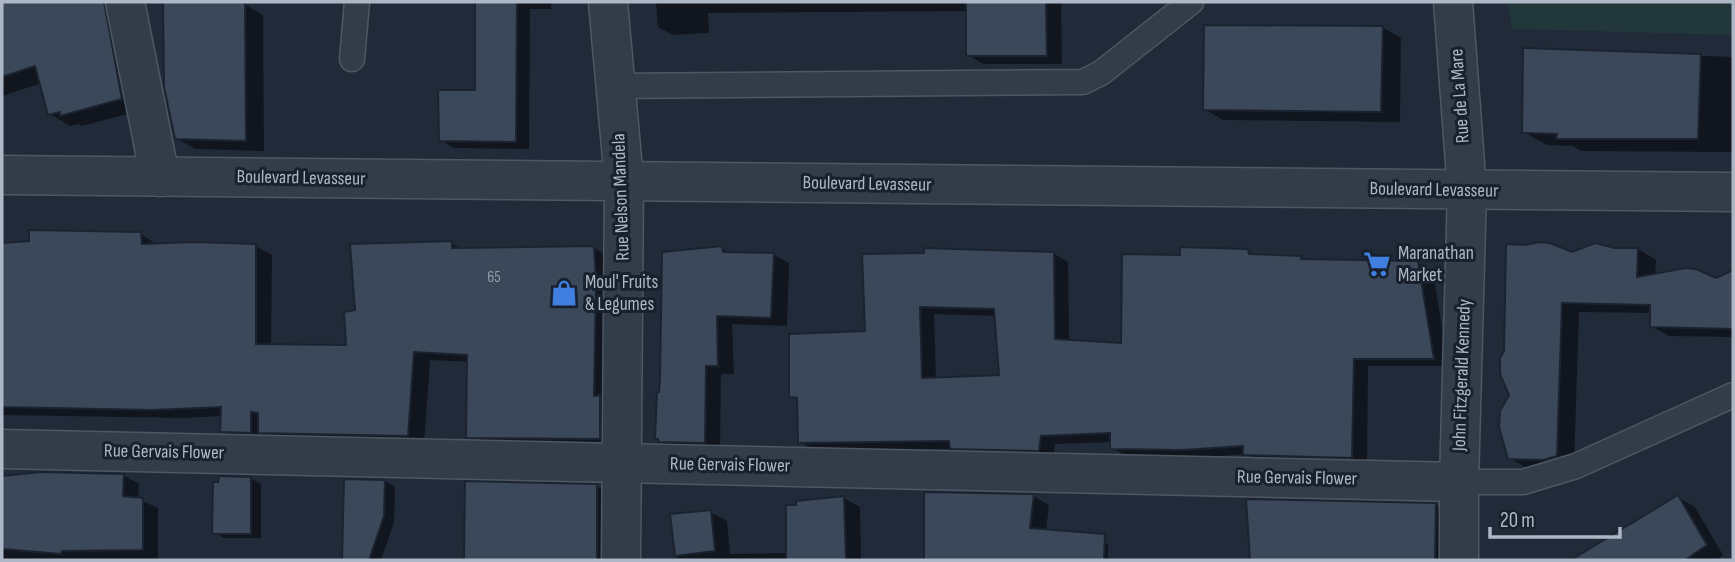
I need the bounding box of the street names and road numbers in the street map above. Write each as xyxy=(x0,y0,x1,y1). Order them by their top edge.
street label: Rue de La Mare xyxy=(1445,48,1475,144)
street label: Rue Nelson Mandela xyxy=(607,133,635,261)
street label: Boulevard Levasseur xyxy=(236,165,366,191)
street label: Boulevard Levasseur xyxy=(802,171,932,197)
street label: Boulevard Levasseur xyxy=(1369,177,1499,203)
street label: John Fitzgerald Kennedy xyxy=(1448,298,1476,452)
street label: Rue Gervais Flower xyxy=(104,439,225,465)
street label: Rue Gervais Flower xyxy=(670,452,791,478)
street label: Rue Gervais Flower xyxy=(1237,465,1358,491)

